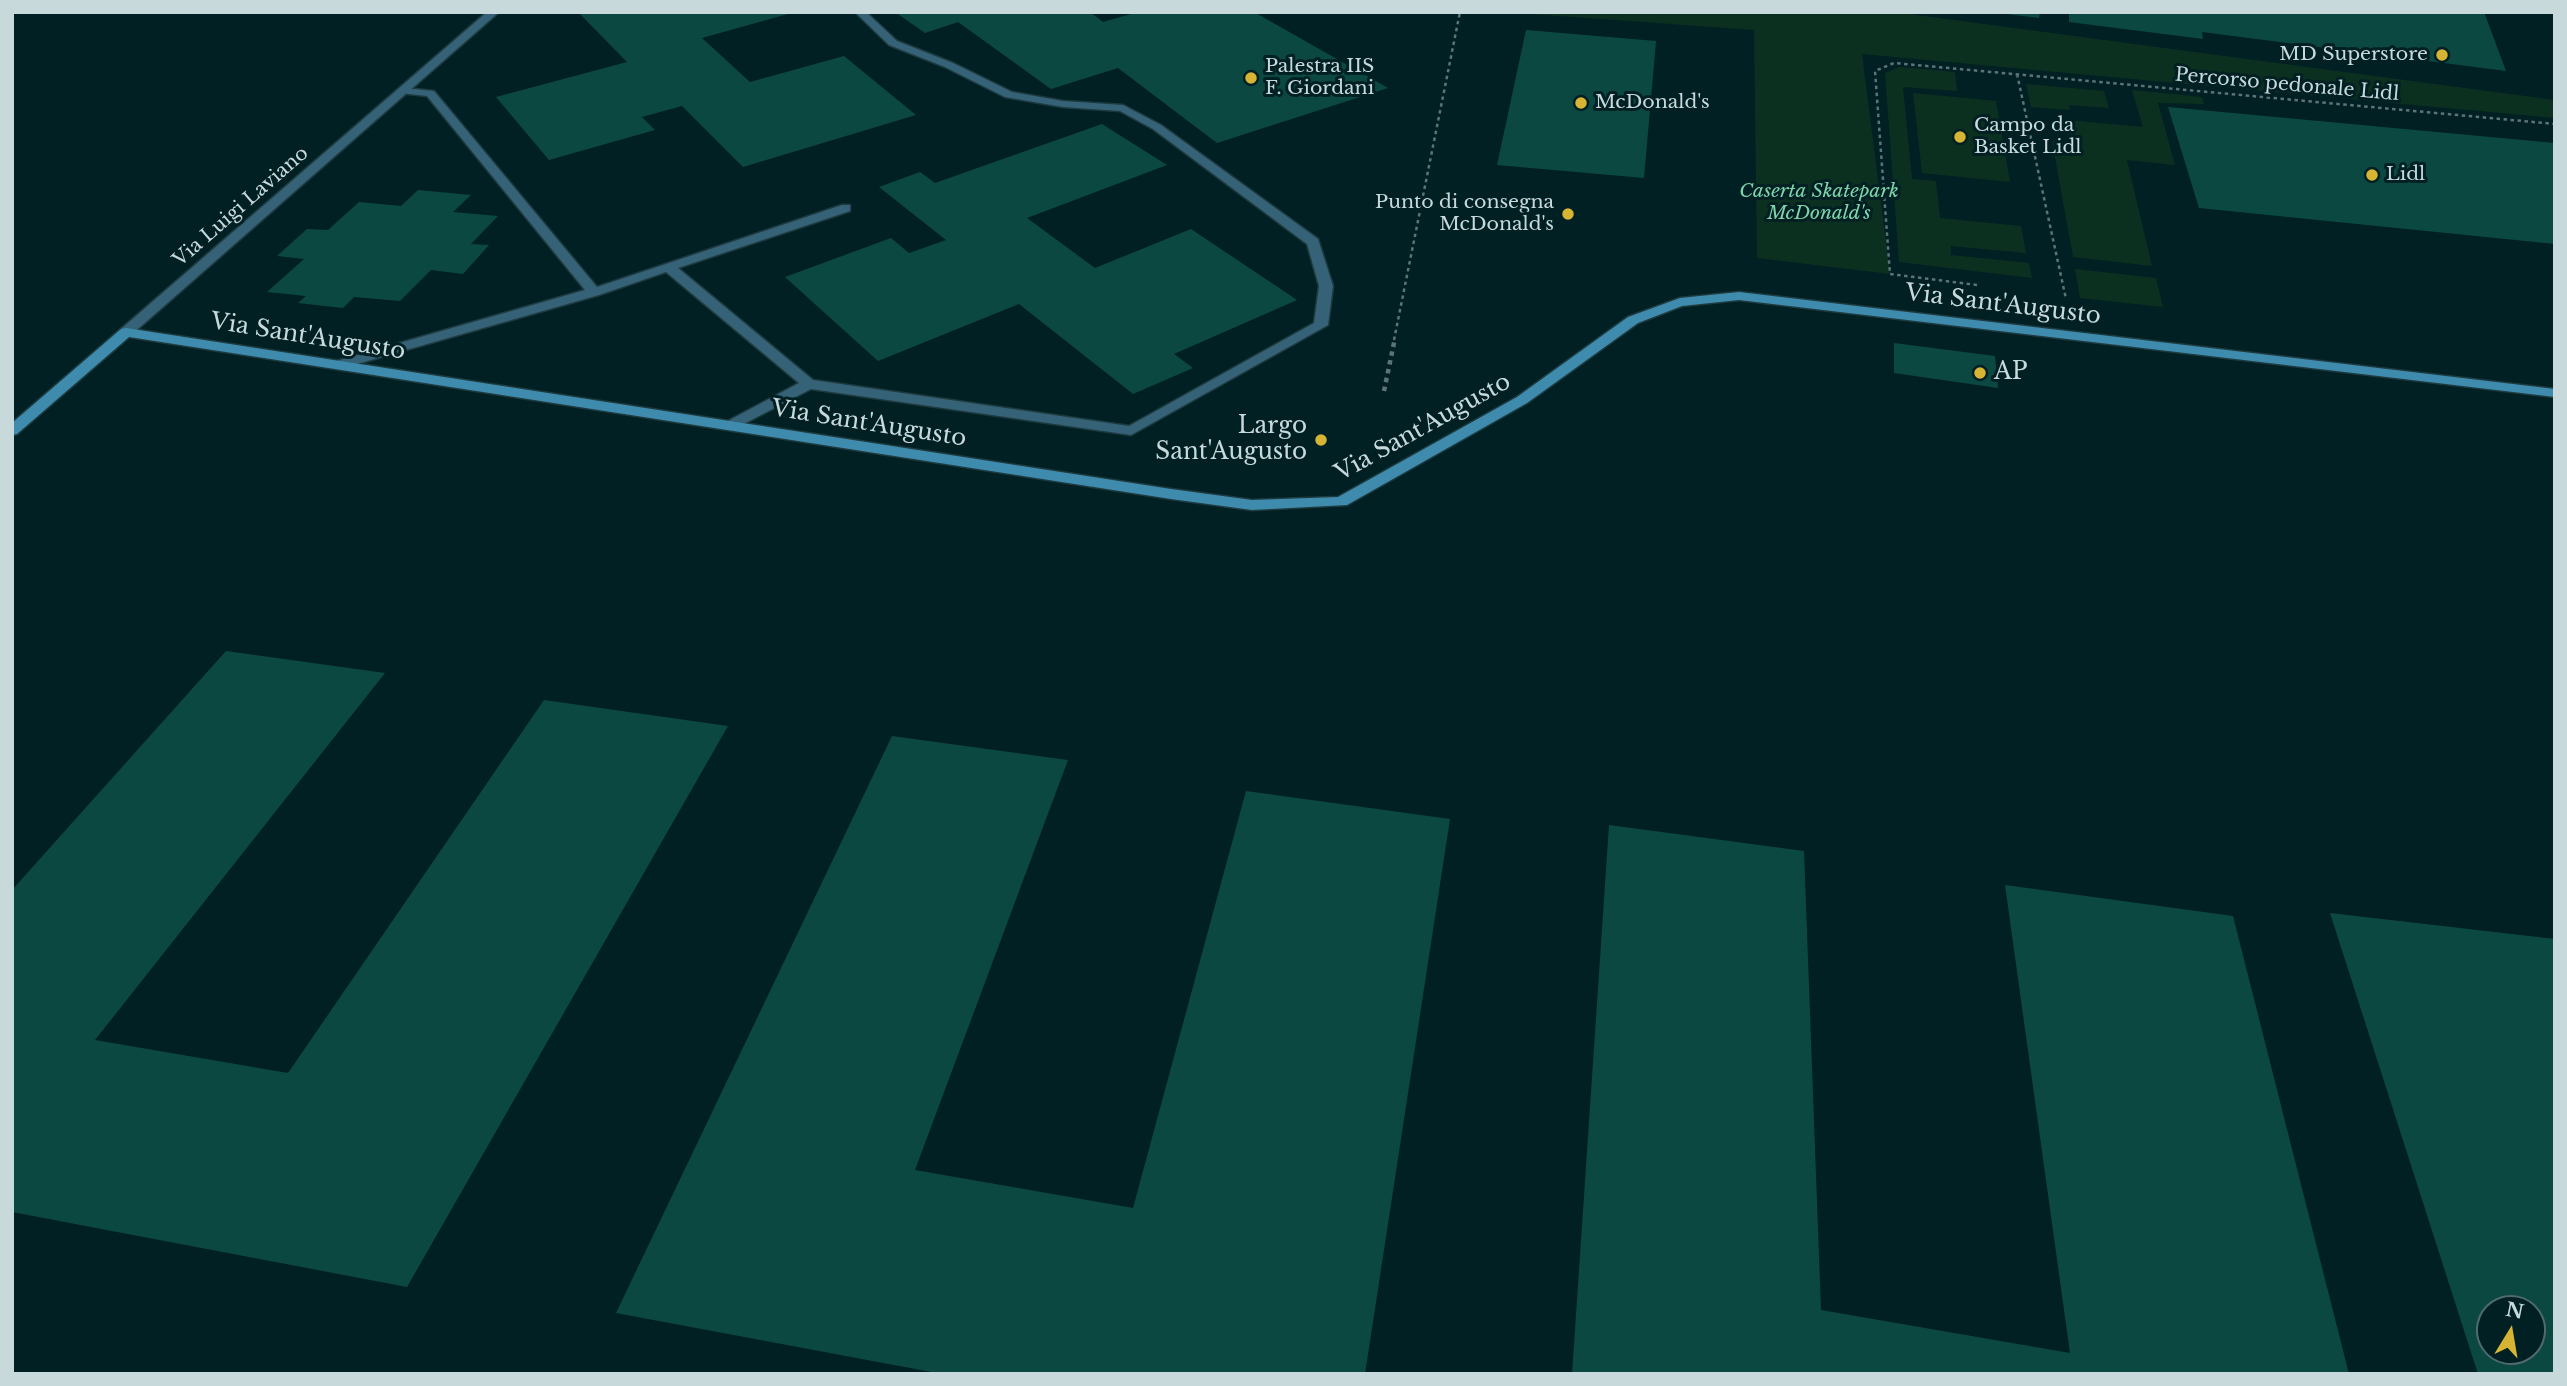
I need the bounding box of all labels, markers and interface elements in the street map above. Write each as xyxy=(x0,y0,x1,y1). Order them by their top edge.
place label: MD Superstore xyxy=(2279,44,2428,66)
marker: MD Superstore xyxy=(2434,47,2450,63)
place label: Palestra IIS F. Giordani xyxy=(1265,56,1374,100)
street label: Percorso pedonale Lidl xyxy=(2174,64,2400,106)
marker: Palestra IIS F. Giordani xyxy=(1243,70,1259,86)
place label: McDonald's xyxy=(1595,92,1710,114)
marker: McDonald's xyxy=(1573,95,1589,111)
place label: Campo da Basket Lidl xyxy=(1974,115,2082,159)
marker: Campo da Basket Lidl xyxy=(1952,129,1968,145)
street label: Via Luigi Laviano xyxy=(169,142,313,272)
place label: Lidl xyxy=(2386,164,2425,186)
marker: Lidl xyxy=(2364,167,2380,183)
park label: Caserta Skatepark McDonald's xyxy=(1739,181,1899,225)
place label: Punto di consegna McDonald's xyxy=(1375,192,1554,236)
marker: Punto di consegna McDonald's xyxy=(1560,206,1576,222)
street label: Via Sant'Augusto xyxy=(1904,279,2102,331)
street label: Via Sant'Augusto xyxy=(209,308,407,366)
place label: AP xyxy=(1994,359,2028,387)
marker: AP xyxy=(1972,365,1988,381)
street label: Via Sant'Augusto xyxy=(1330,368,1516,488)
street label: Via Sant'Augusto xyxy=(770,395,968,453)
place label: Largo Sant'Augusto xyxy=(1155,413,1307,467)
marker: Largo Sant'Augusto xyxy=(1313,432,1329,448)
north arrow xyxy=(2476,1295,2546,1365)
text: N xyxy=(2504,1298,2526,1324)

